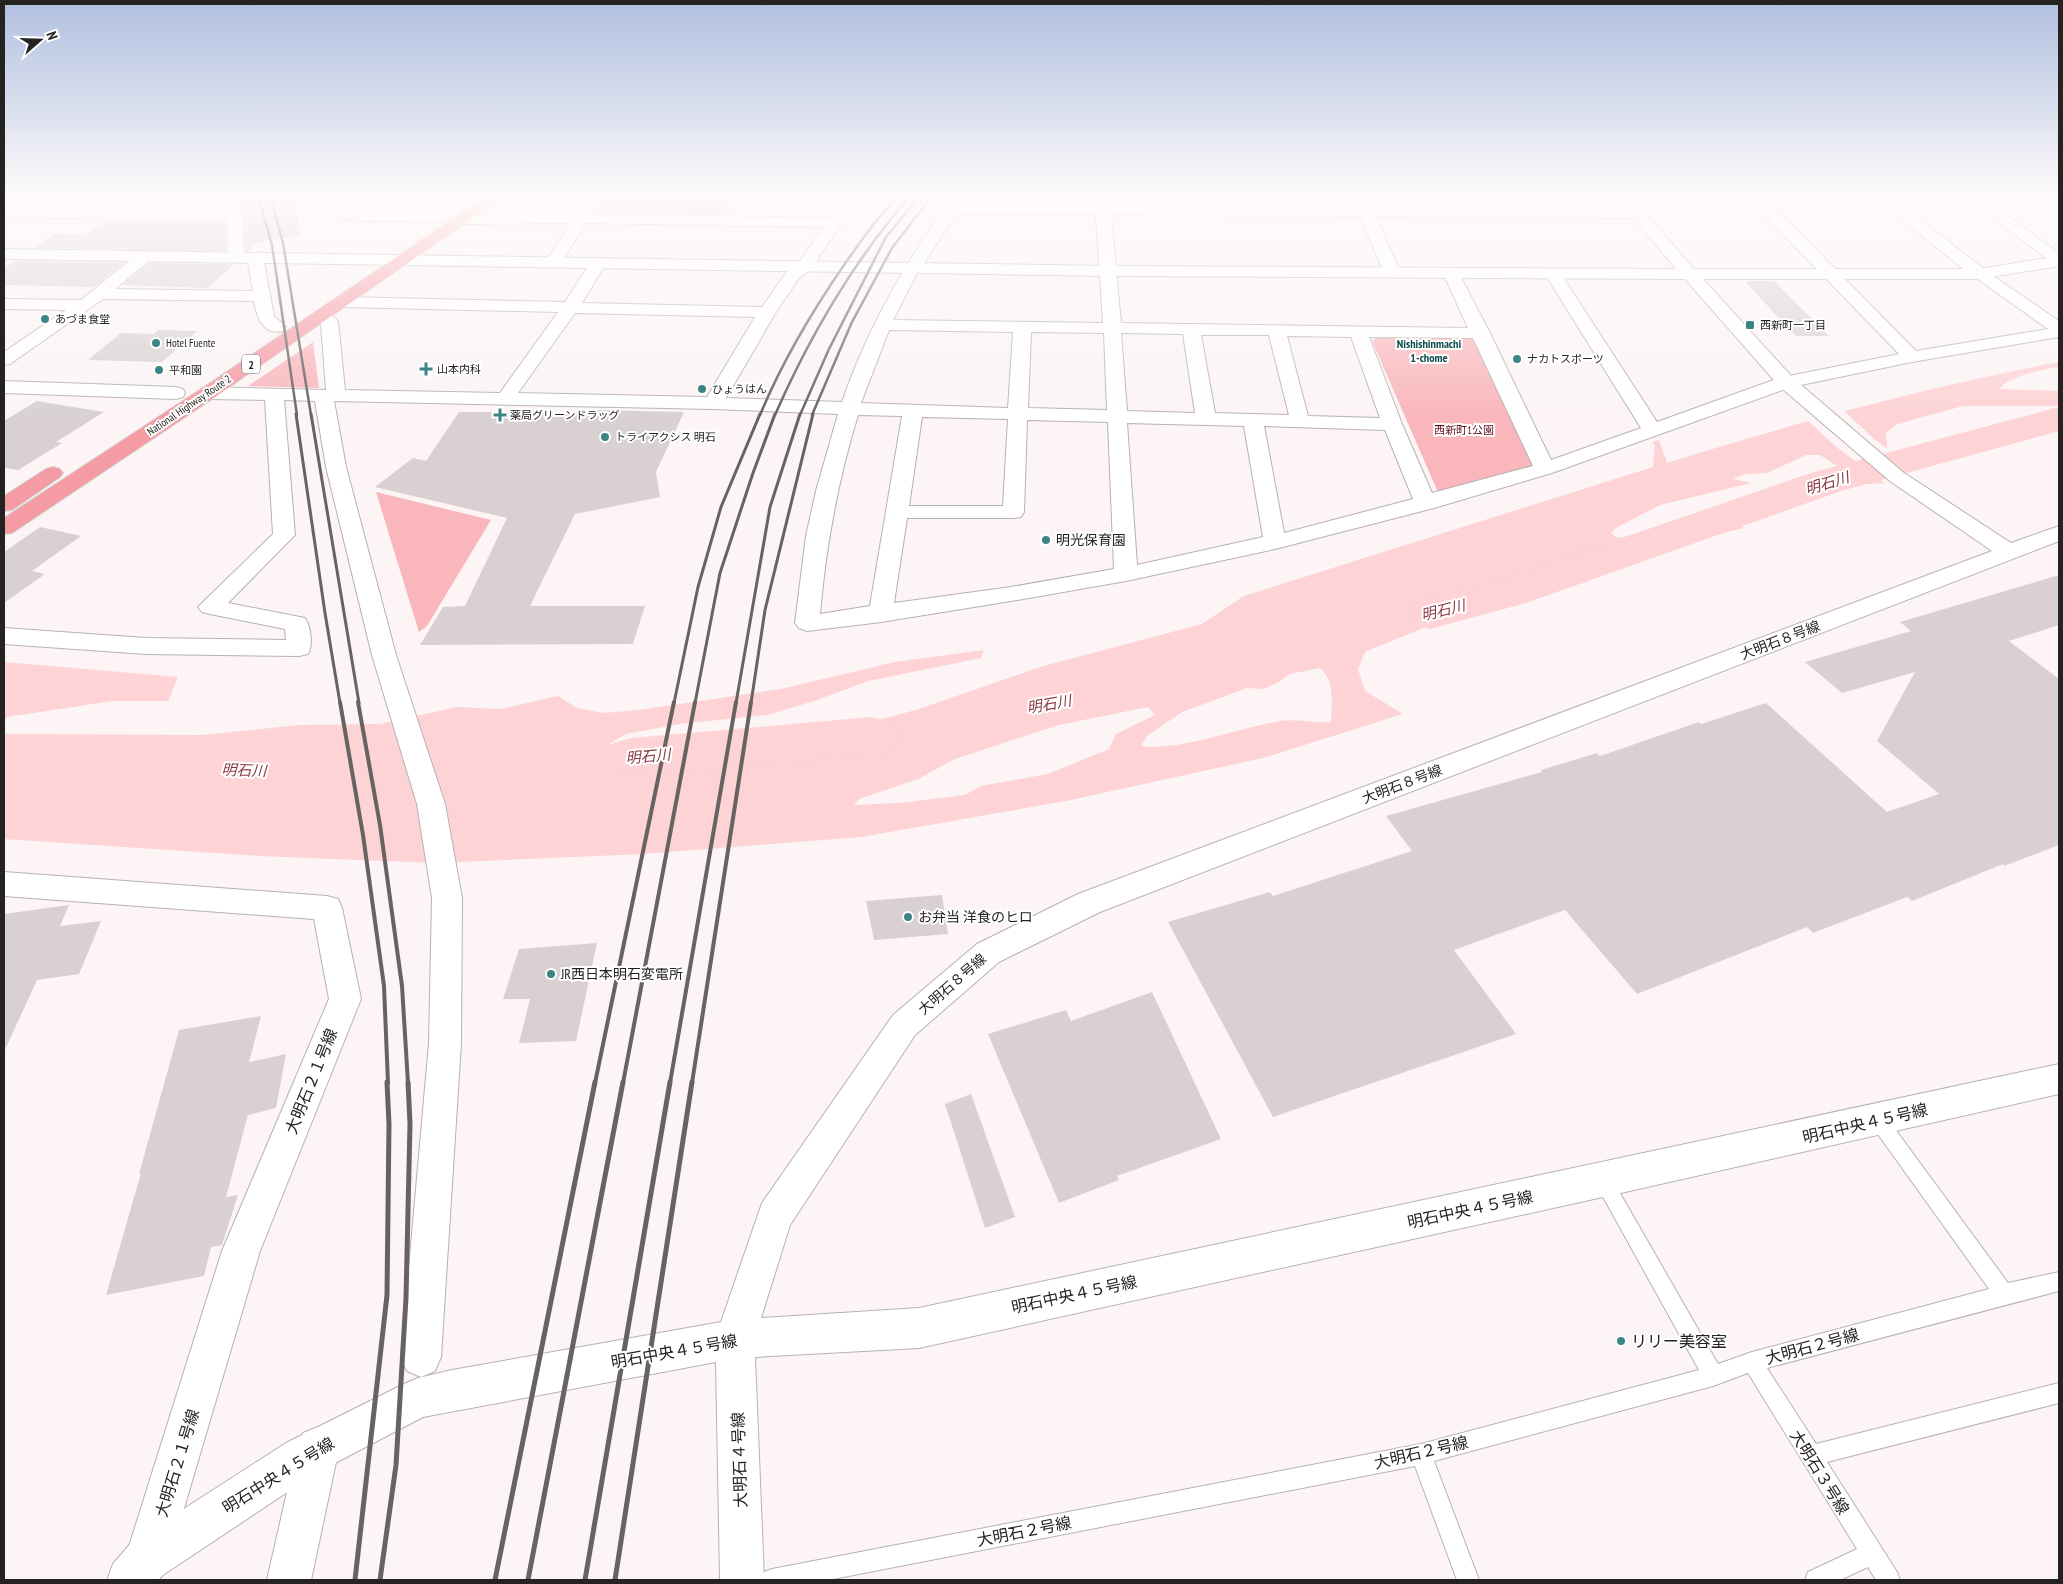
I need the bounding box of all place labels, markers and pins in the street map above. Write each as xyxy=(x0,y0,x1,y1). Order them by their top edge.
place label: あづま食堂 xyxy=(55,312,110,326)
marker: あづま食堂 xyxy=(39,313,51,325)
place label: 西新町一丁目 xyxy=(1760,318,1826,332)
marker: 西新町一丁目 xyxy=(1744,319,1756,331)
place label: Hotel Fuente xyxy=(166,336,216,350)
marker: Hotel Fuente xyxy=(150,337,162,349)
place label: ナカトスポーツ xyxy=(1527,352,1604,366)
marker: ナカトスポーツ xyxy=(1511,353,1523,365)
marker: 山本内科 xyxy=(419,362,433,376)
place label: 山本内科 xyxy=(437,362,481,376)
place label: 平和園 xyxy=(169,363,202,377)
marker: 平和園 xyxy=(153,364,165,376)
place label: ひょうはん xyxy=(712,382,767,396)
marker: ひょうはん xyxy=(696,383,708,395)
place label: 薬局グリーンドラッグ xyxy=(510,408,619,422)
marker: 薬局グリーンドラッグ xyxy=(494,409,506,421)
place label: トライアクシス 明石 xyxy=(615,430,716,444)
marker: トライアクシス 明石 xyxy=(599,431,611,443)
place label: 明光保育園 xyxy=(1056,531,1126,549)
marker: 明光保育園 xyxy=(1040,534,1052,546)
place label: お弁当 洋食のヒロ xyxy=(918,908,1033,926)
marker: お弁当 洋食のヒロ xyxy=(902,911,914,923)
place label: JR西日本明石変電所 xyxy=(560,965,683,983)
marker: JR西日本明石変電所 xyxy=(545,968,557,980)
place label: リリー美容室 xyxy=(1631,1331,1727,1351)
marker: リリー美容室 xyxy=(1615,1335,1627,1347)

